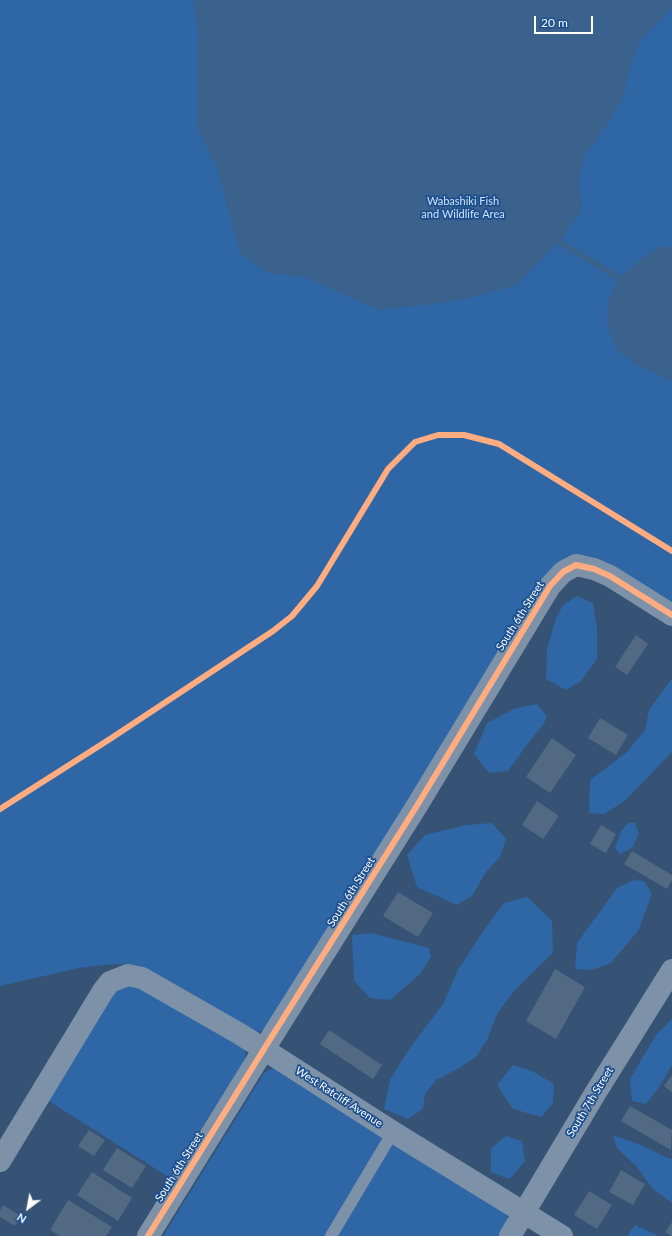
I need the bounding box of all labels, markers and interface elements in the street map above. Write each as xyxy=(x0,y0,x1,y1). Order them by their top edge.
scale bar xyxy=(536,8,595,34)
text: 20 m xyxy=(541,15,568,30)
park label: Wabashiki Fish and Wildlife Area xyxy=(421,194,505,220)
street label: South 6th Street xyxy=(493,579,547,653)
street label: South 6th Street xyxy=(324,855,378,929)
street label: West Ratcliff Avenue xyxy=(293,1064,385,1130)
street label: South 7th Street xyxy=(564,1065,616,1139)
street label: South 6th Street xyxy=(152,1130,206,1204)
north arrow xyxy=(8,1188,48,1228)
text: N xyxy=(14,1211,28,1226)

